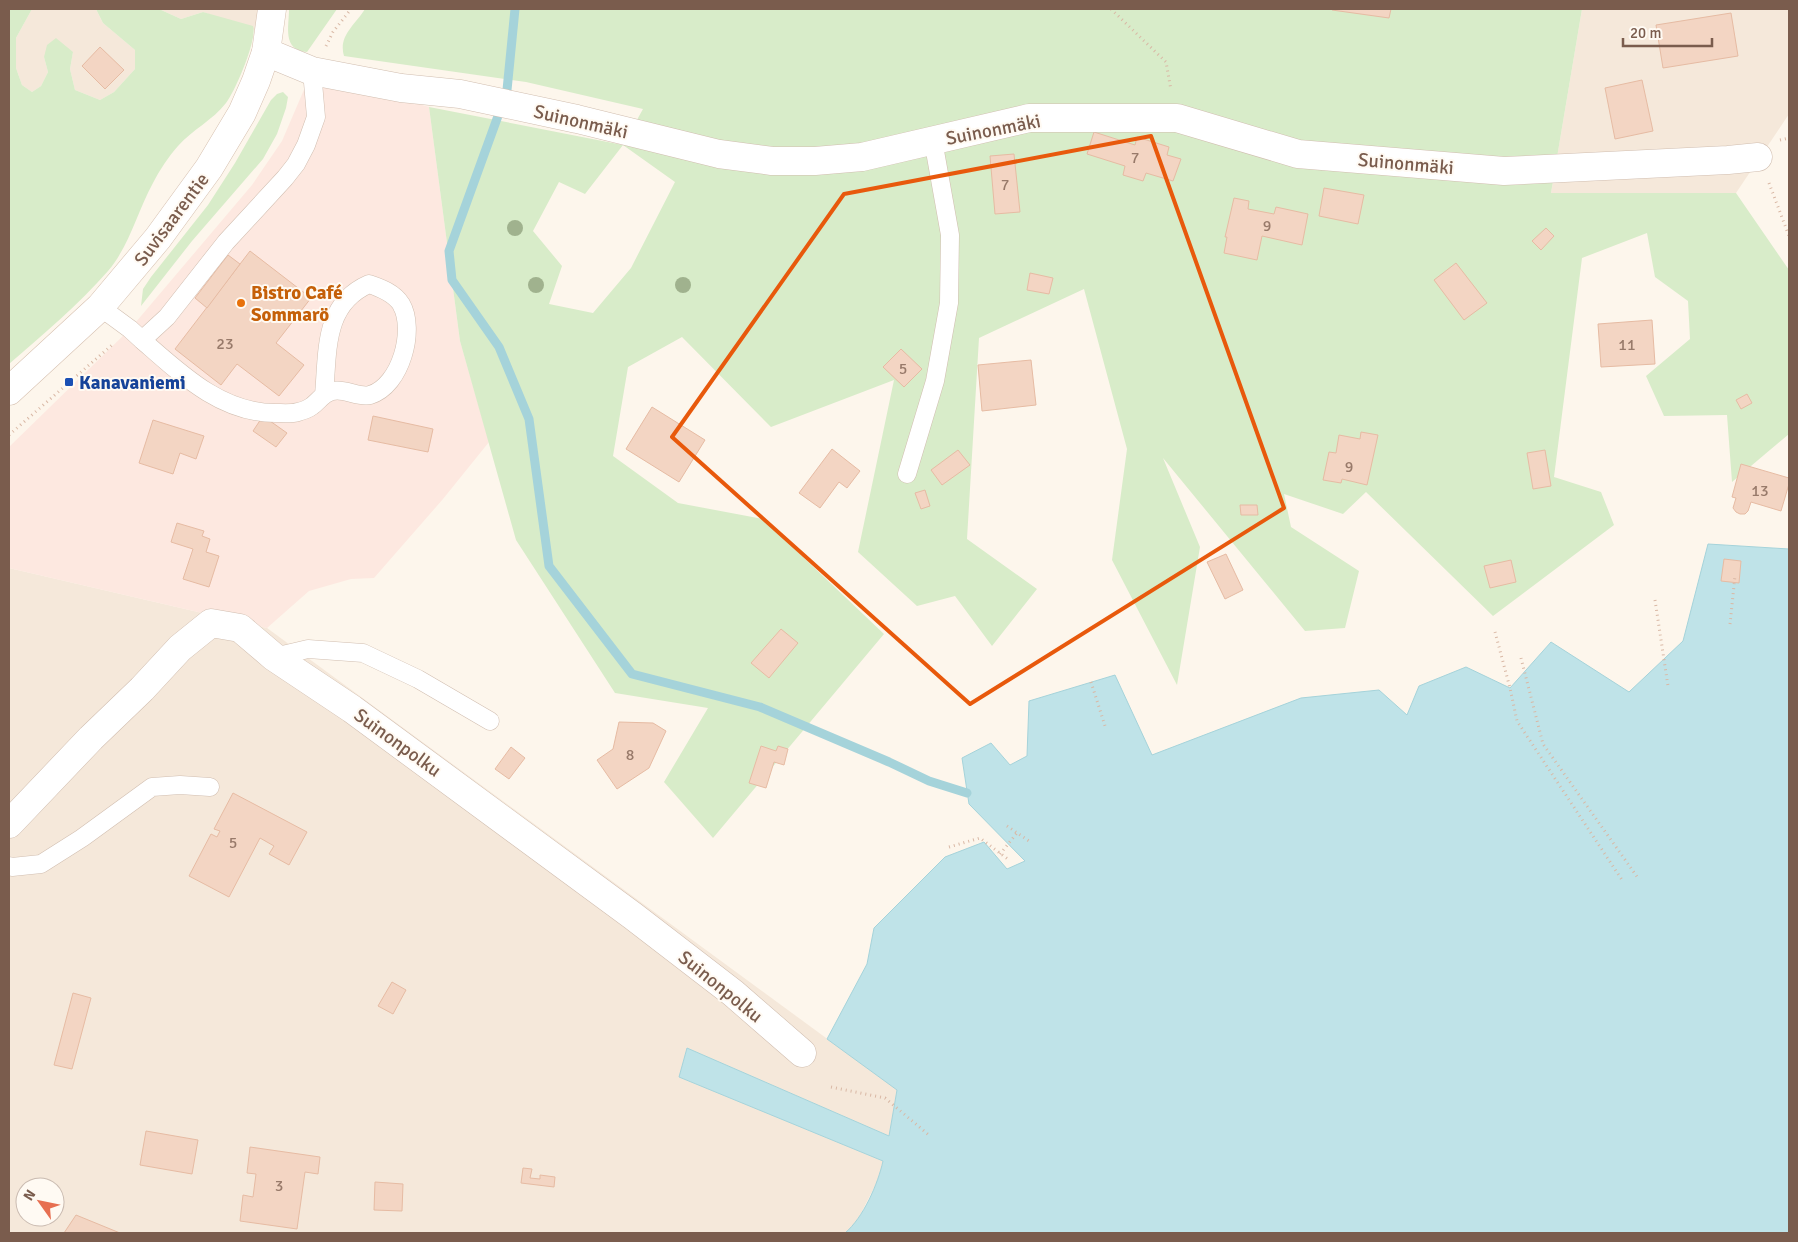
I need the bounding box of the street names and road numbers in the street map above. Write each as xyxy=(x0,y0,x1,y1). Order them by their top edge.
street label: Suinonmäki xyxy=(531,99,630,144)
street label: Suinonmäki xyxy=(944,109,1043,151)
street label: Suinonmäki xyxy=(1357,148,1455,180)
street label: Suvisaarentie xyxy=(129,168,214,271)
street label: Suinonpolku xyxy=(349,703,446,782)
street label: Suinonpolku xyxy=(673,945,767,1028)

